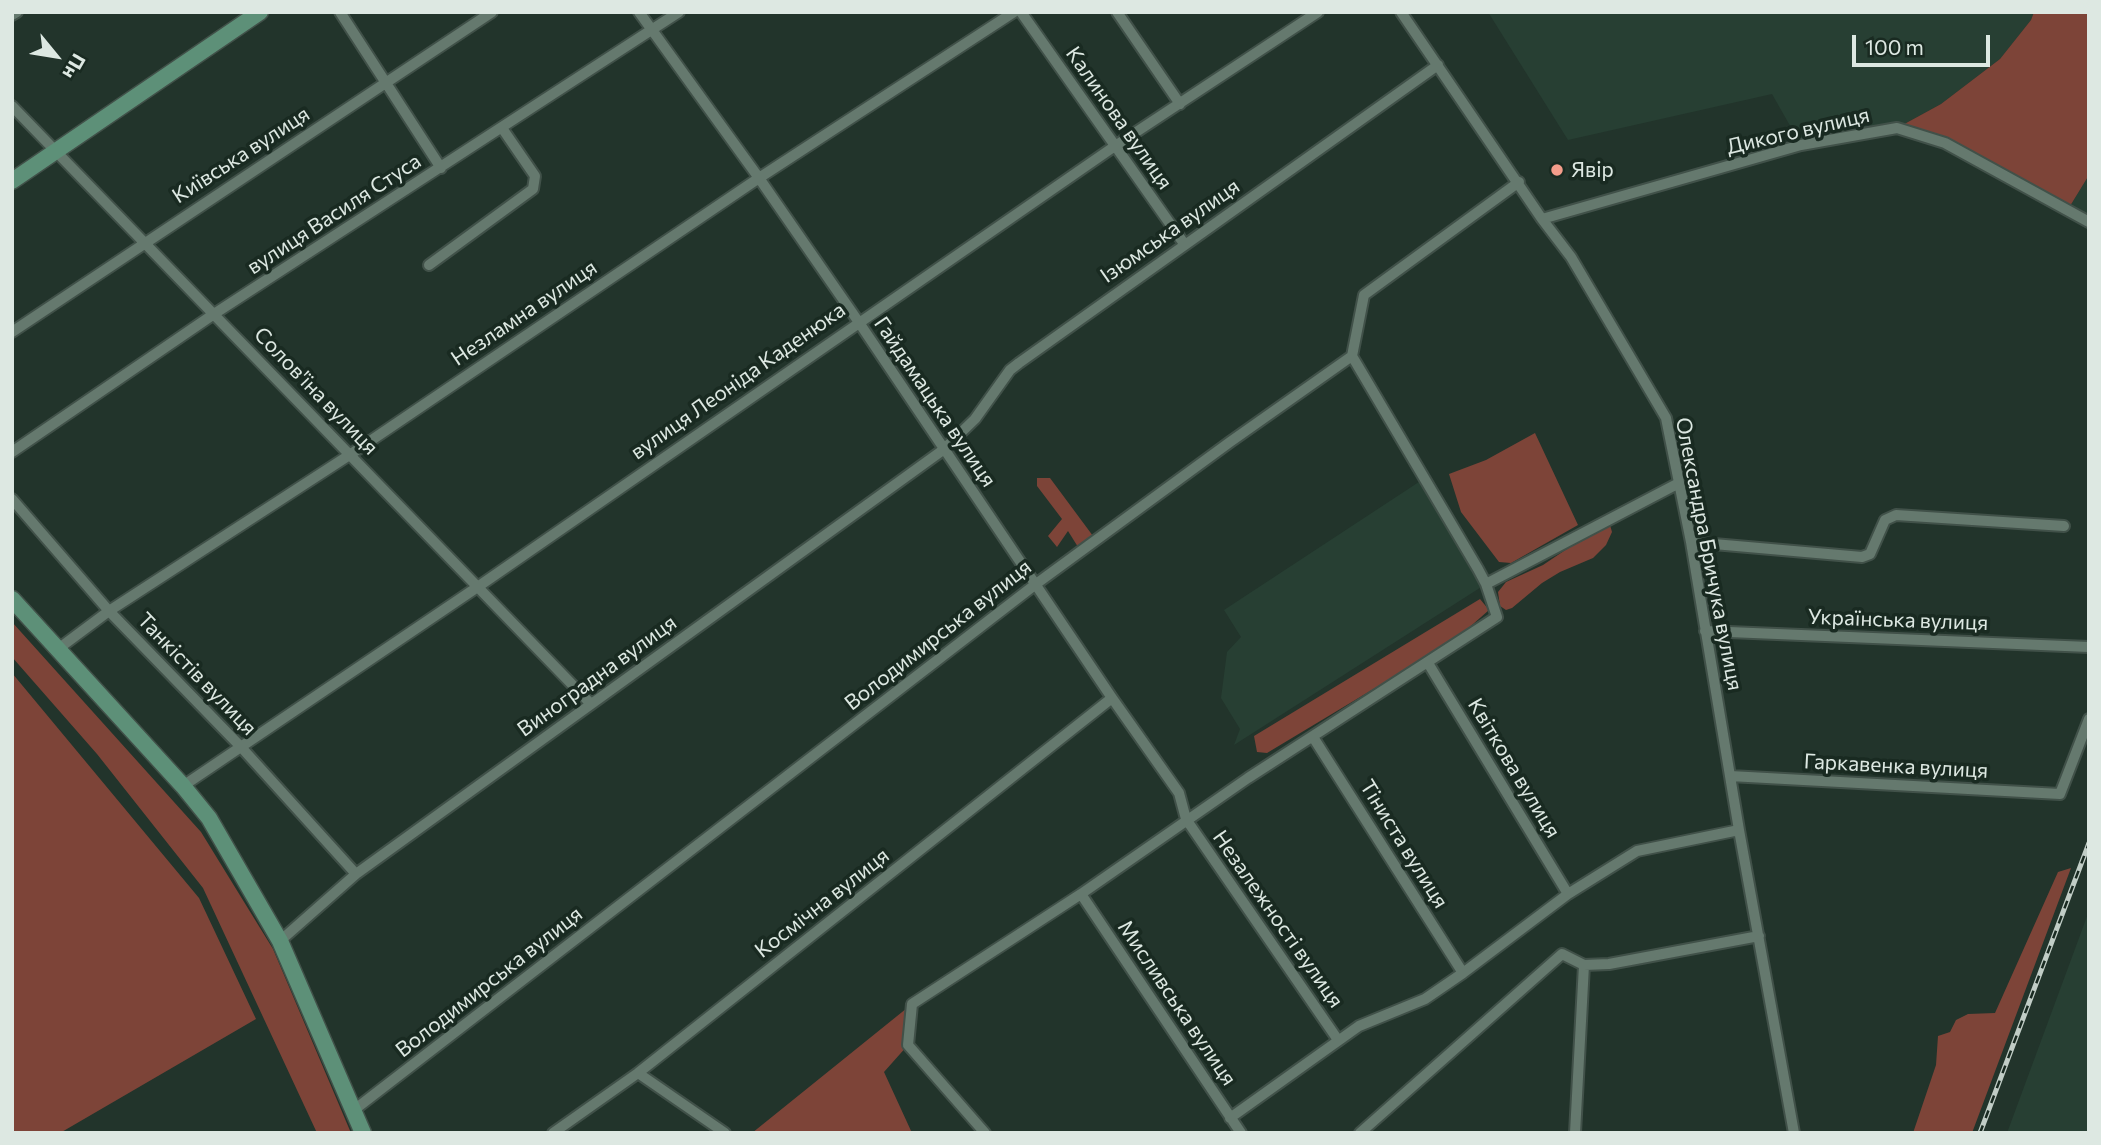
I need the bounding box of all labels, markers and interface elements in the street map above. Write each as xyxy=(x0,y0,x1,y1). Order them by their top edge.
north arrow xyxy=(21,21,91,91)
scale bar xyxy=(1856,21,1994,65)
text: 100 m xyxy=(1865,34,1924,59)
street label: Калинова вулиця xyxy=(1060,42,1178,194)
text: Пн xyxy=(58,50,91,83)
street label: Київська вулиця xyxy=(168,101,314,209)
street label: Дикого вулиця xyxy=(1724,102,1872,160)
street label: вулиця Василя Стуса xyxy=(242,148,426,280)
place label: Явiр xyxy=(1571,157,1614,183)
marker: Явiр xyxy=(1549,162,1565,178)
street label: Ізюмська вулиця xyxy=(1096,174,1244,288)
street label: Незламна вулиця xyxy=(446,255,602,371)
street label: вулиця Леоніда Каденюка xyxy=(626,297,850,465)
street label: Гайдамацька вулиця xyxy=(869,312,1001,492)
street label: Солов'їна вулиця xyxy=(249,322,383,460)
street label: Олександра Бричука вулиця xyxy=(1670,415,1748,693)
street label: Володимирська вулиця xyxy=(840,554,1036,716)
street label: Українська вулиця xyxy=(1807,604,1989,636)
street label: Танкістів вулиця xyxy=(132,607,262,741)
street label: Виноградна вулиця xyxy=(513,610,681,742)
street label: Квіткова вулиця xyxy=(1462,694,1566,842)
street label: Гаркавенка вулиця xyxy=(1803,749,1989,783)
street label: Тіниста вулиця xyxy=(1354,775,1454,913)
street label: Незалежності вулиця xyxy=(1207,826,1349,1012)
street label: Космічна вулиця xyxy=(750,843,894,963)
street label: Володимирська вулиця xyxy=(391,901,587,1063)
street label: Мисливська вулиця xyxy=(1112,916,1242,1090)

